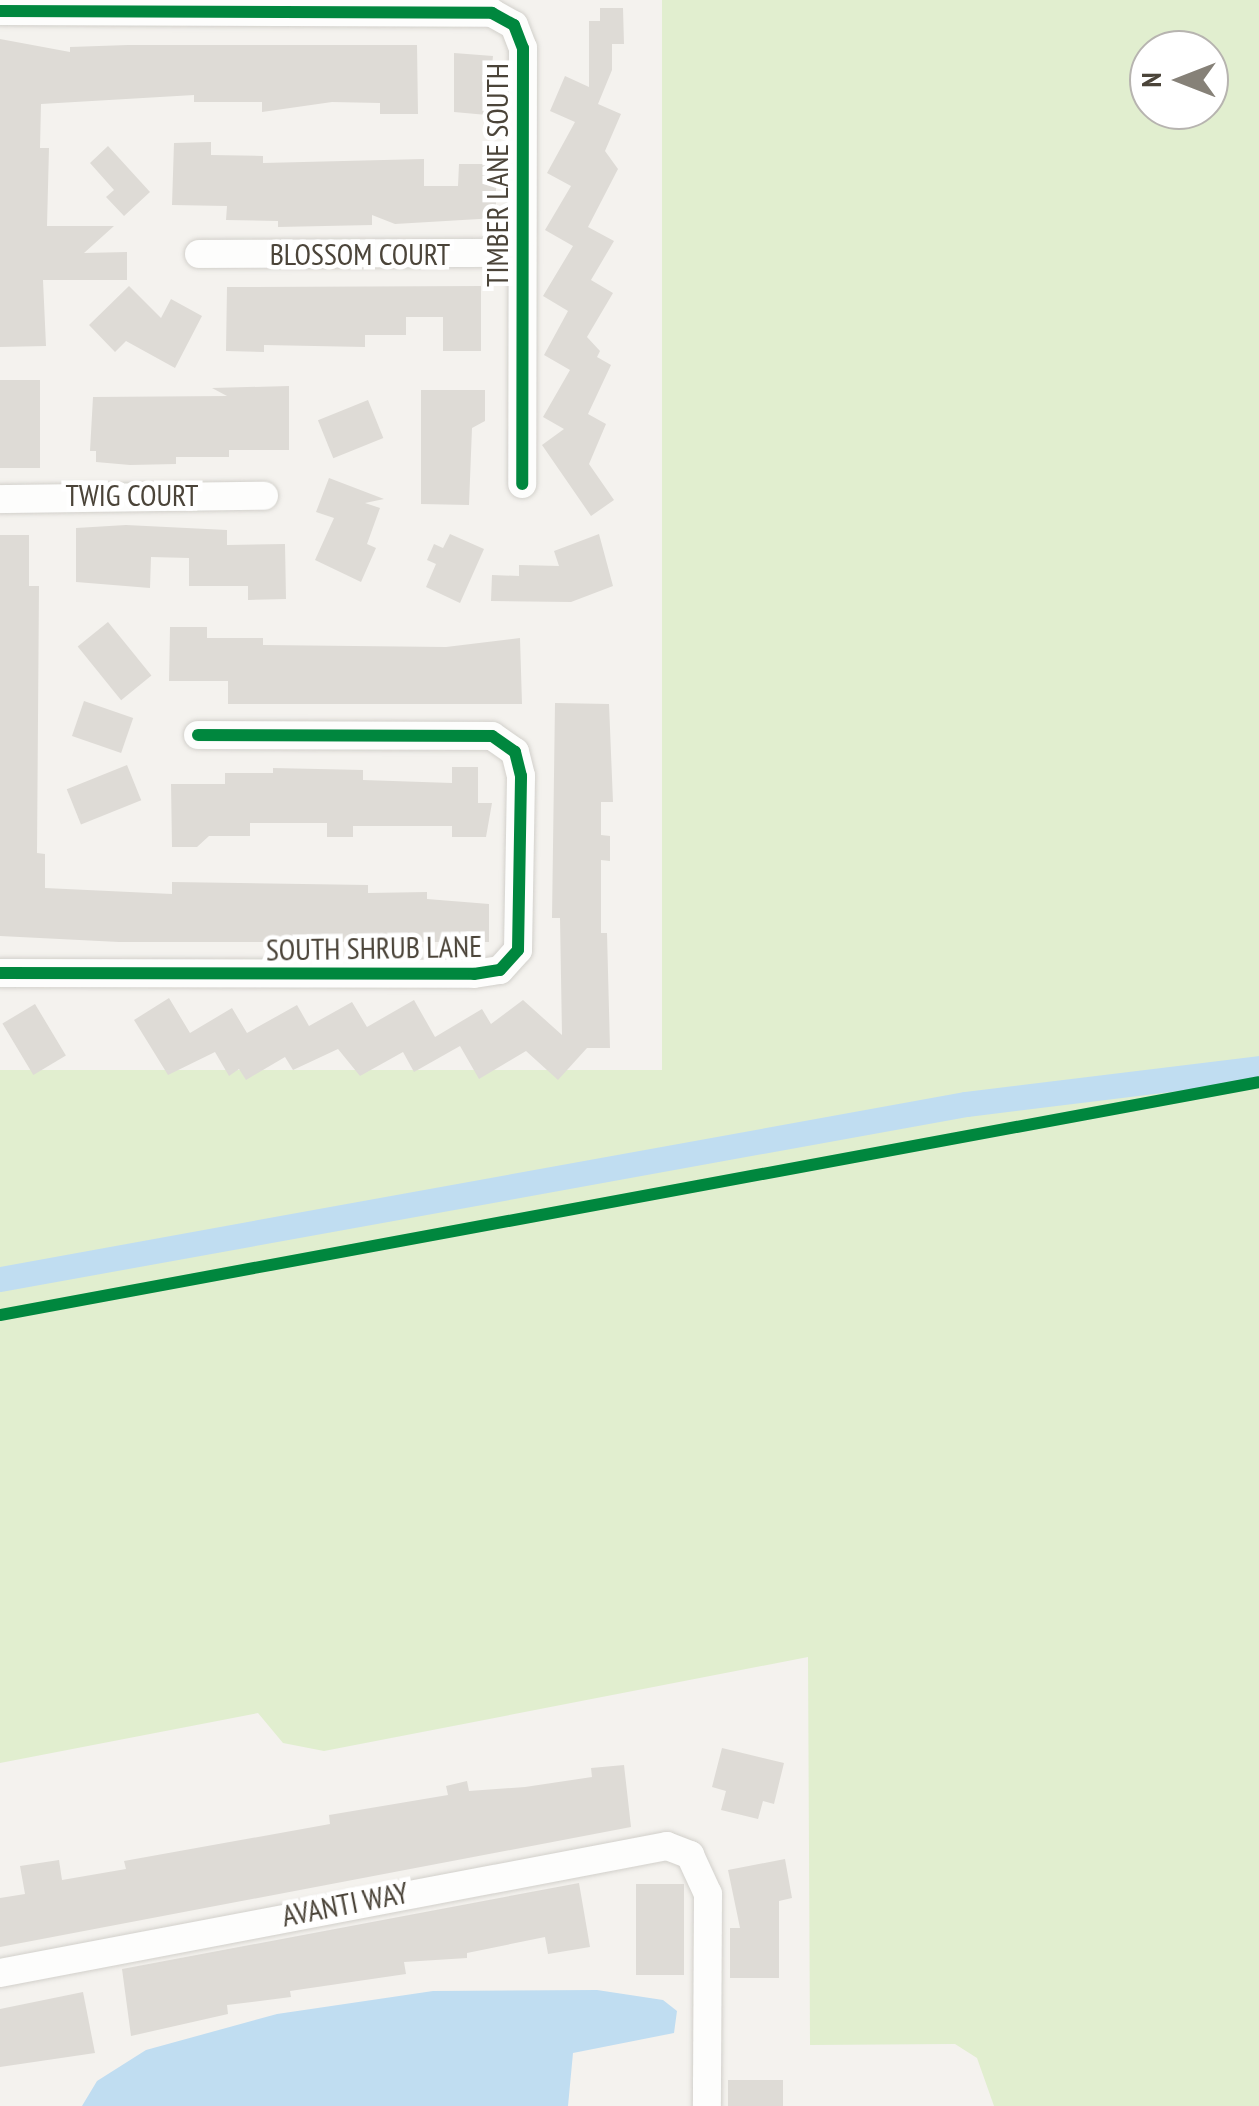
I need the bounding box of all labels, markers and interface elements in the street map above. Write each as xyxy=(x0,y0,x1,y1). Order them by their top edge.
north arrow xyxy=(1129,30,1229,130)
street label: TIMBER LANE SOUTH xyxy=(479,63,515,287)
text: N xyxy=(1132,72,1169,88)
street label: BLOSSOM COURT xyxy=(270,236,450,272)
street label: TWIG COURT xyxy=(65,477,199,513)
street label: SOUTH SHRUB LANE xyxy=(266,928,482,968)
street label: AVANTI WAY xyxy=(279,1874,411,1934)

